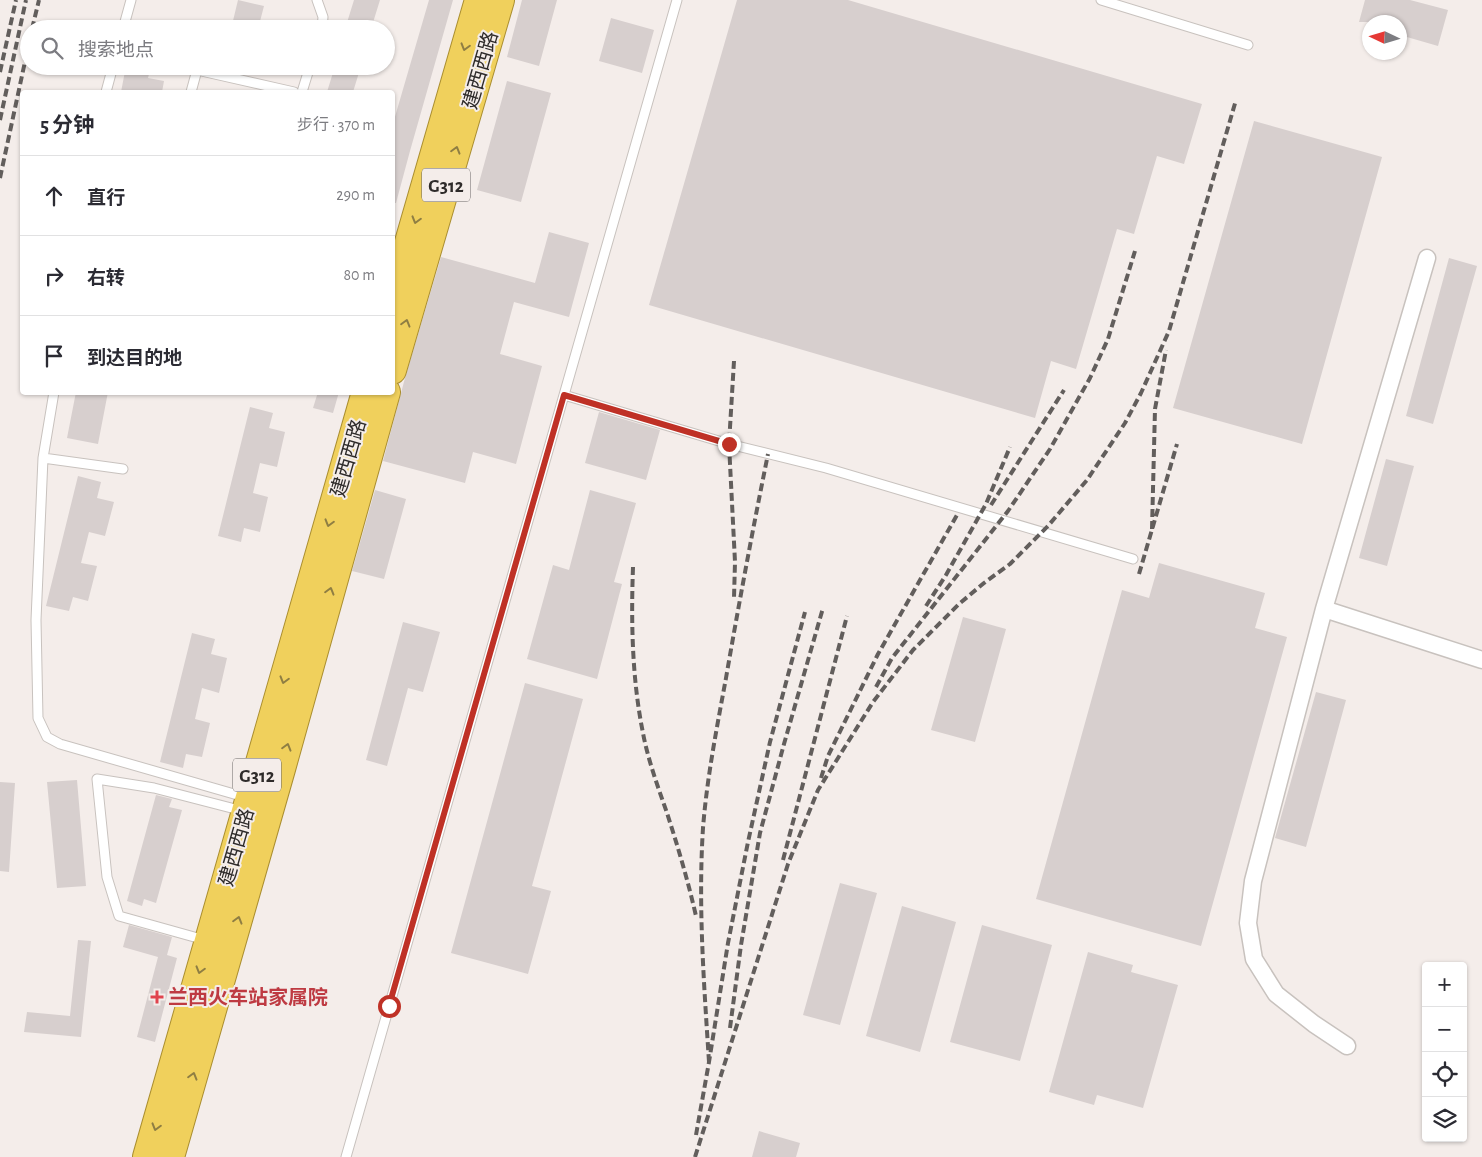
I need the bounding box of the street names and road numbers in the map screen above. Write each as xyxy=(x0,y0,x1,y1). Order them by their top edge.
street label: 建西西路 xyxy=(459,29,502,111)
road number: G312 xyxy=(422,168,470,202)
street label: 建西西路 xyxy=(327,417,370,499)
road number: G312 xyxy=(233,758,281,792)
street label: 建西西路 xyxy=(215,806,258,888)

